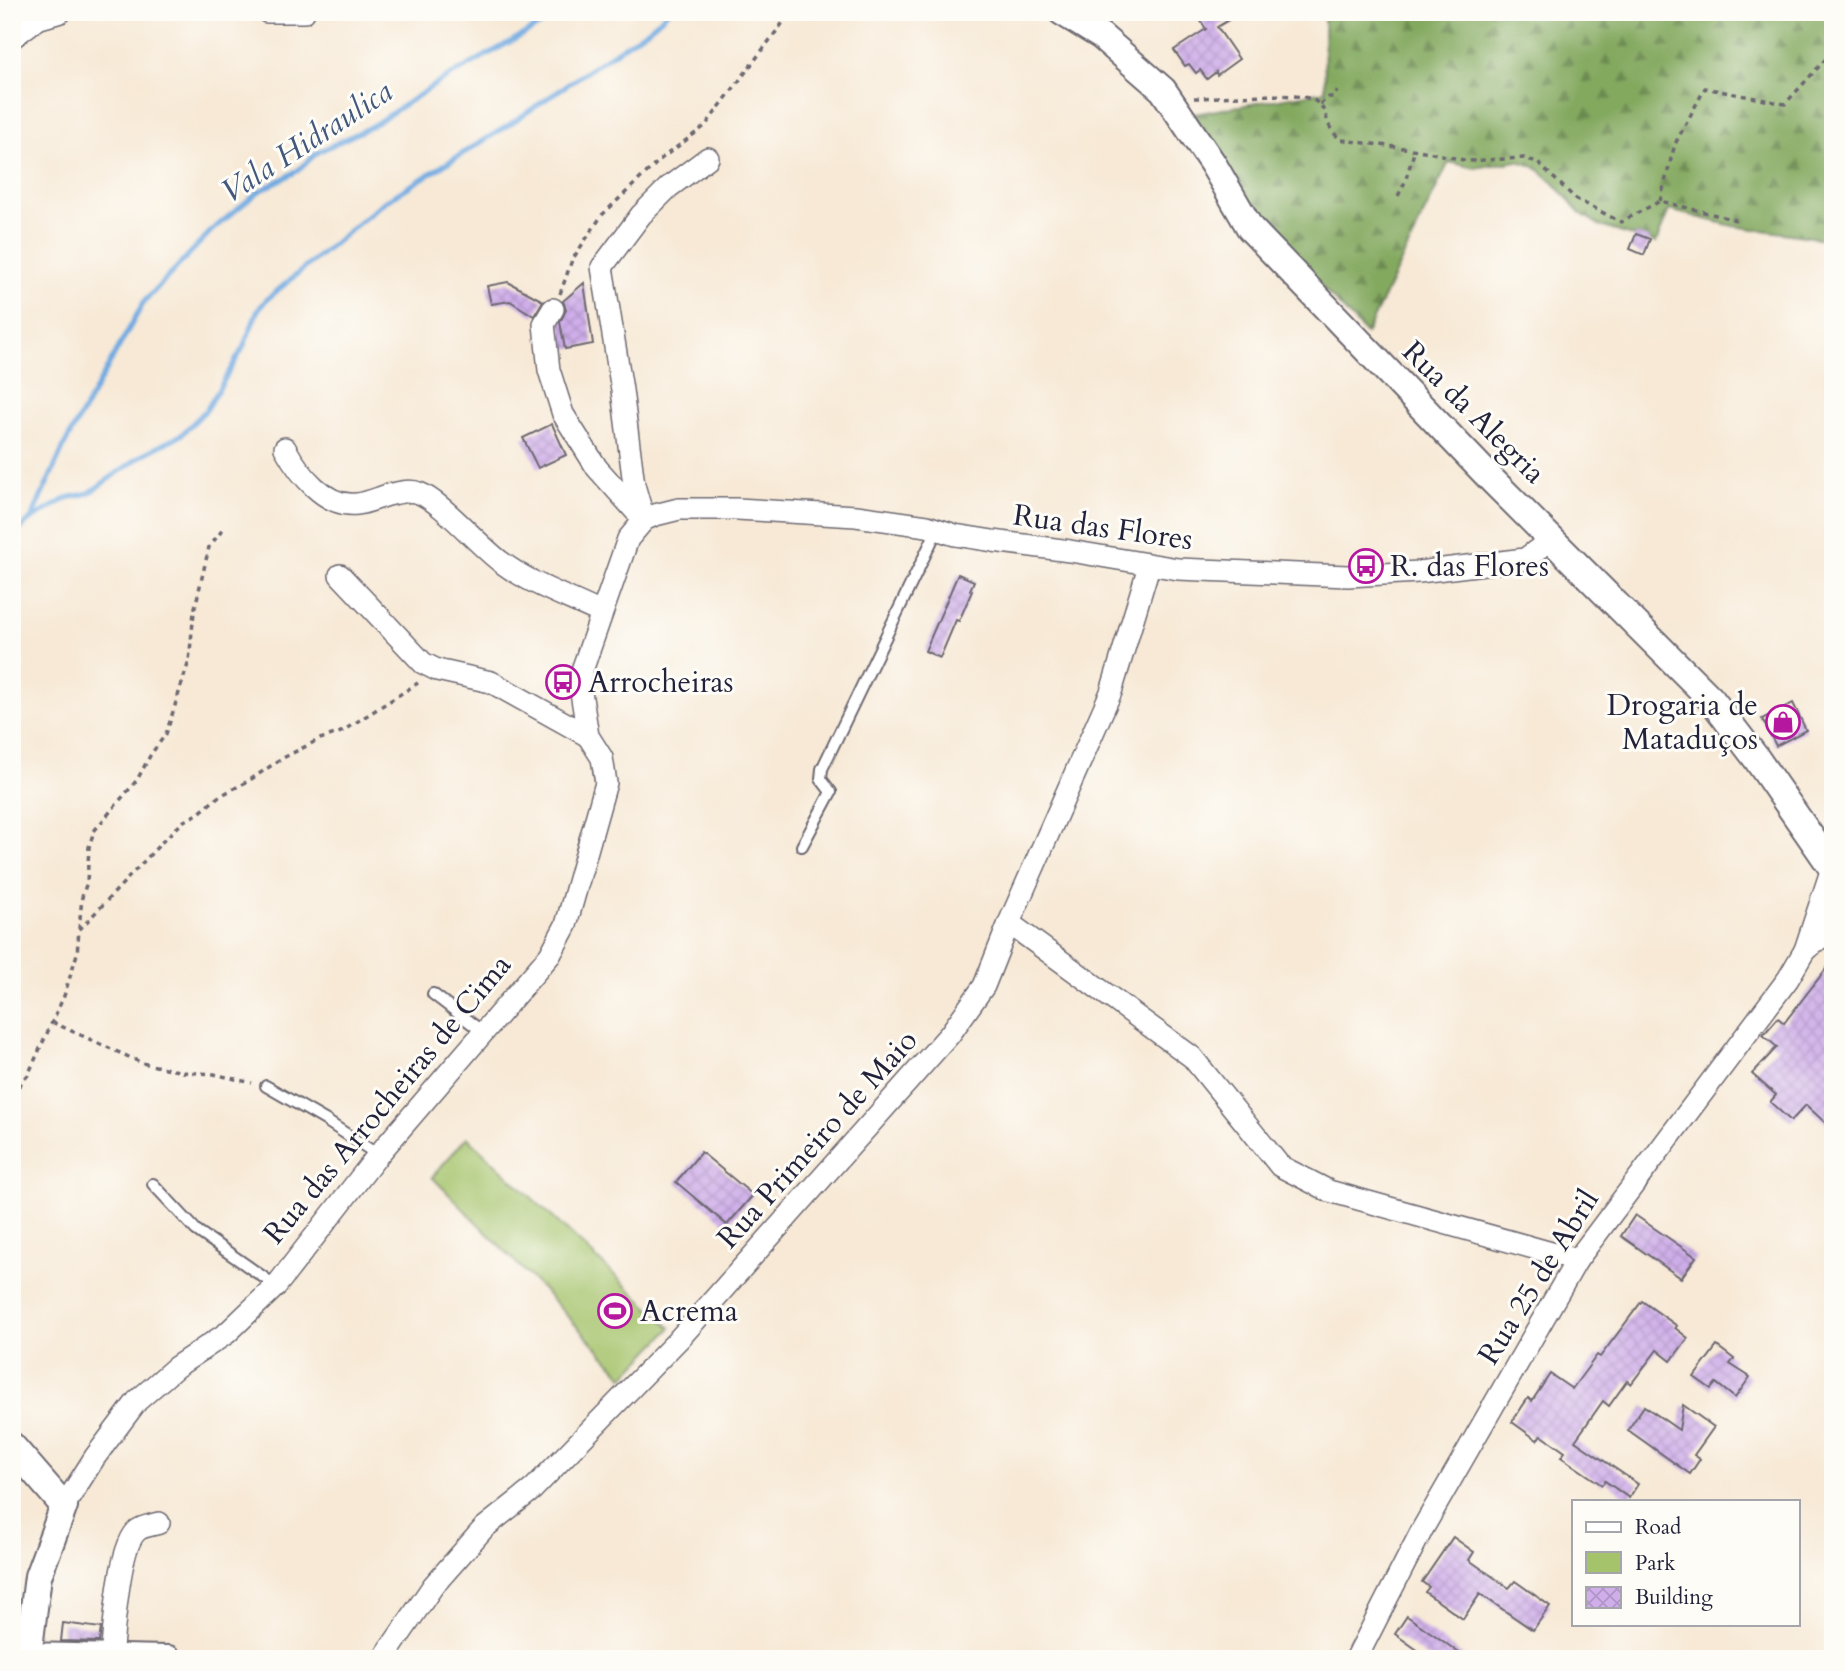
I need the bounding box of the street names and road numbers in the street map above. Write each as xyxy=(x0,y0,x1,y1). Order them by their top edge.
street label: Rua da Alegria xyxy=(1393,332,1554,493)
street label: Rua das Flores xyxy=(1011,495,1195,560)
street label: Rua das Arrocheiras de Cima xyxy=(254,946,521,1253)
street label: Rua Primeiro de Maio xyxy=(708,1021,927,1258)
street label: Rua 25 de Abril xyxy=(1468,1182,1609,1373)

